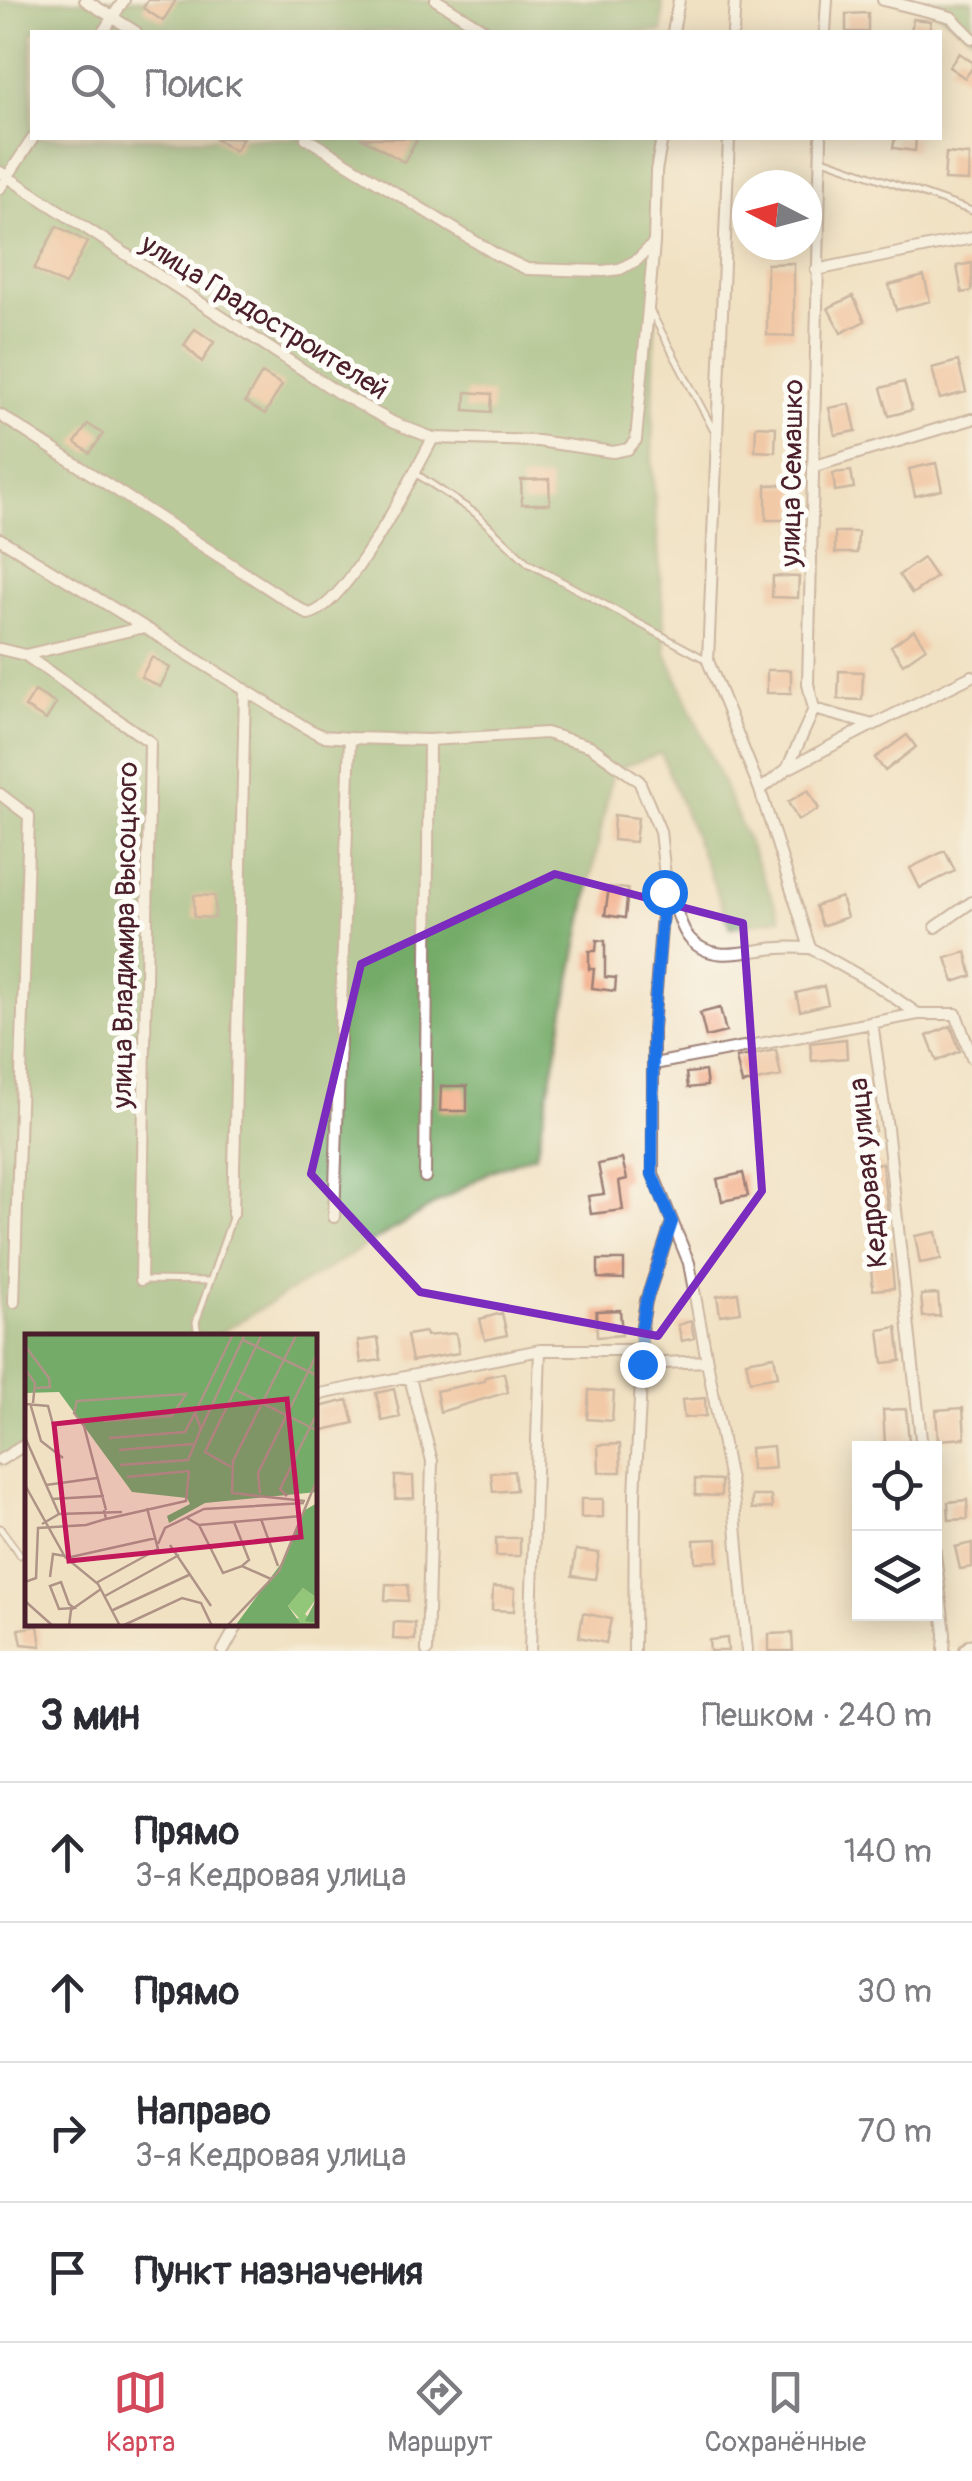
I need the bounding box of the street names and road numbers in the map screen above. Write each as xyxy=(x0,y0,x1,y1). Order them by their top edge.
street label: улица Градостроителей xyxy=(133,226,395,408)
street label: улица Семашко xyxy=(773,379,812,568)
street label: улица Владимира Высоцкого xyxy=(105,761,146,1110)
street label: Кедровая улица xyxy=(841,1076,896,1270)

